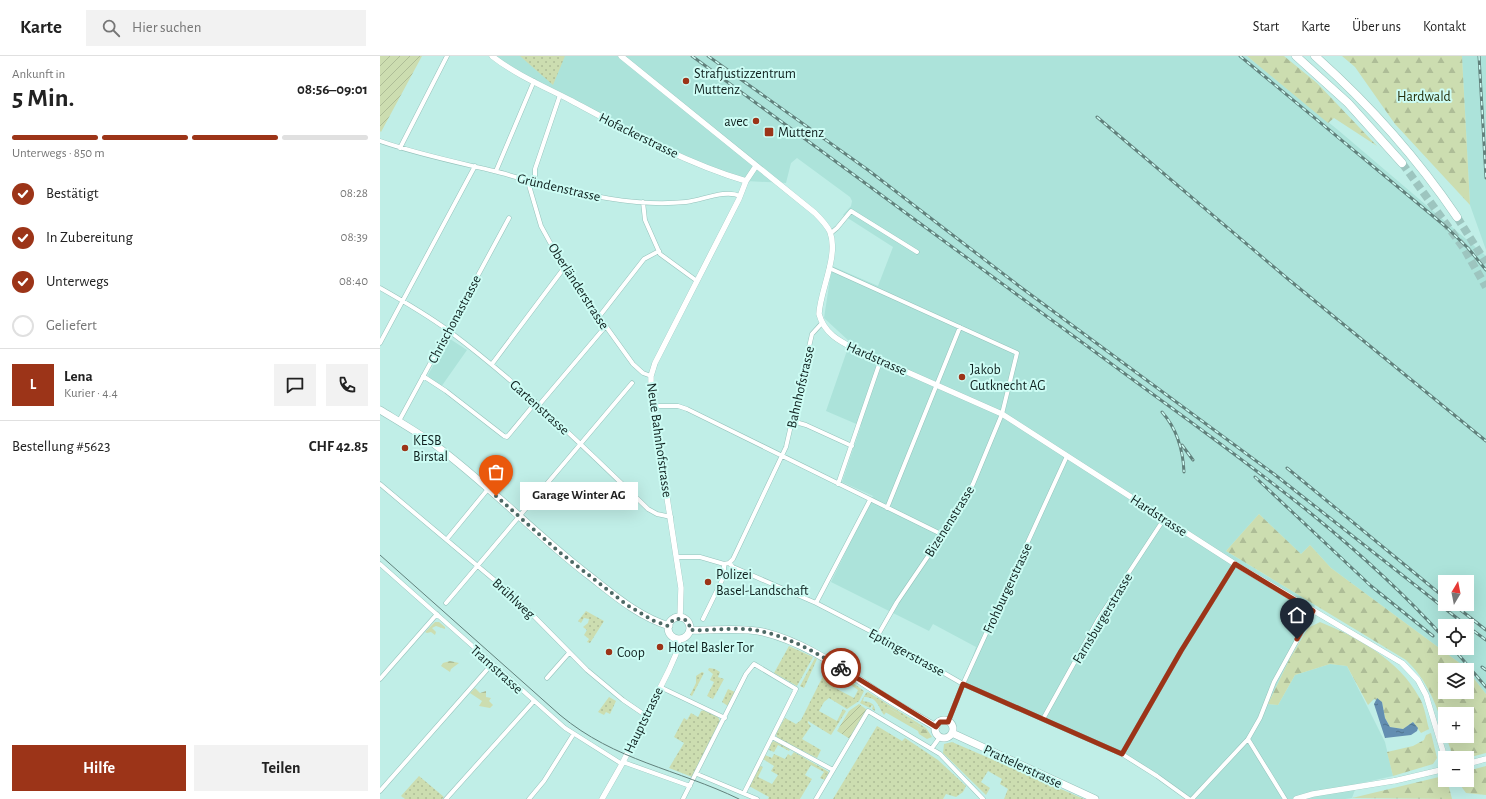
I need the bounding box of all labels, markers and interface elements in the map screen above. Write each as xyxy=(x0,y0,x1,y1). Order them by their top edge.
search box xyxy=(86,10,366,46)
icon: search xyxy=(100,17,122,39)
text: Karte xyxy=(20,18,62,37)
text: Hier suchen xyxy=(132,20,201,35)
text: Start xyxy=(1253,20,1279,34)
text: Karte xyxy=(1301,20,1330,34)
text: Über uns xyxy=(1352,20,1401,34)
text: Kontakt xyxy=(1423,20,1466,34)
place label: Strafjustizzentrum Muttenz xyxy=(694,67,796,97)
text: Ankunft in xyxy=(12,68,65,81)
marker: Strafjustizzentrum Muttenz xyxy=(681,76,691,86)
text: 08:56–09:01 xyxy=(297,82,368,97)
text: 5 Min. xyxy=(12,85,74,111)
park label: Hardwald xyxy=(1397,90,1451,104)
street label: Hofackerstrasse xyxy=(597,111,680,161)
place label: avec xyxy=(724,115,749,129)
marker: avec xyxy=(751,116,761,126)
marker: Muttenz xyxy=(763,126,775,138)
place label: Muttenz xyxy=(778,126,824,140)
text: Unterwegs · 850 m xyxy=(12,147,105,160)
street label: Gründenstrasse xyxy=(516,172,602,204)
icon: check xyxy=(12,183,34,205)
text: Bestätigt xyxy=(46,186,99,201)
text: 08:28 xyxy=(340,187,368,200)
icon: check xyxy=(12,227,34,249)
text: In Zubereitung xyxy=(46,230,133,245)
text: 08:39 xyxy=(341,231,368,244)
street label: Oberländerstrasse xyxy=(545,241,611,332)
icon: check xyxy=(12,271,34,293)
street label: Chrischonastrasse xyxy=(426,273,484,366)
text: Unterwegs xyxy=(46,274,109,289)
text: 08:40 xyxy=(339,275,368,288)
text: Geliefert xyxy=(46,318,97,333)
street label: Hardstrasse xyxy=(844,339,909,378)
street label: Bahnhofstrasse xyxy=(785,345,817,430)
place label: Jakob Gutknecht AG xyxy=(970,363,1046,393)
button: chat xyxy=(274,364,316,406)
button: phone xyxy=(326,364,368,406)
text: Lena xyxy=(64,369,93,384)
marker: Jakob Gutknecht AG xyxy=(957,372,967,382)
text: L xyxy=(30,377,36,392)
street label: Gartenstrasse xyxy=(507,378,572,438)
street label: Neue Bahnhofstrasse xyxy=(644,382,674,498)
text: Kurier · 4.4 xyxy=(64,387,118,400)
place label: KESB Birstal xyxy=(413,434,448,464)
text: Bestellung #5623 xyxy=(12,439,110,454)
text: CHF 42.85 xyxy=(309,439,368,454)
marker: KESB Birstal xyxy=(400,443,410,453)
pin xyxy=(479,455,513,496)
icon: bag xyxy=(485,461,507,483)
callout: Garage Winter AG xyxy=(520,482,638,510)
street label: Bizenenstrasse xyxy=(922,483,977,560)
text: Garage Winter AG xyxy=(532,489,626,502)
street label: Hardstrasse xyxy=(1128,492,1189,539)
street label: Frohburgerstrasse xyxy=(981,541,1035,636)
place label: Polizei Basel-Landschaft xyxy=(716,568,809,598)
street label: Farnsburgerstrasse xyxy=(1070,571,1135,666)
north arrow xyxy=(1438,575,1474,611)
map controls xyxy=(1438,575,1474,787)
street label: Brühlweg xyxy=(489,576,537,622)
marker: Polizei Basel-Landschaft xyxy=(703,577,713,587)
pin xyxy=(1280,598,1314,639)
icon: home xyxy=(1286,604,1308,626)
button: locate xyxy=(1438,619,1474,655)
street label: Eptingerstrasse xyxy=(866,626,947,679)
place label: Hotel Basler Tor xyxy=(668,641,754,655)
marker: Hotel Basler Tor xyxy=(655,642,665,652)
street label: Tramstrasse xyxy=(467,643,525,697)
place label: Coop xyxy=(617,646,645,660)
marker: Coop xyxy=(604,647,614,657)
courier xyxy=(821,648,861,688)
icon: bike xyxy=(830,657,852,679)
button: layers xyxy=(1438,663,1474,699)
street label: Hauptstrasse xyxy=(622,685,666,756)
button: + xyxy=(1438,707,1474,743)
street label: Prattelerstrasse xyxy=(981,743,1064,791)
button: Hilfe xyxy=(12,745,186,791)
button: Teilen xyxy=(194,745,368,791)
button: − xyxy=(1438,751,1474,787)

